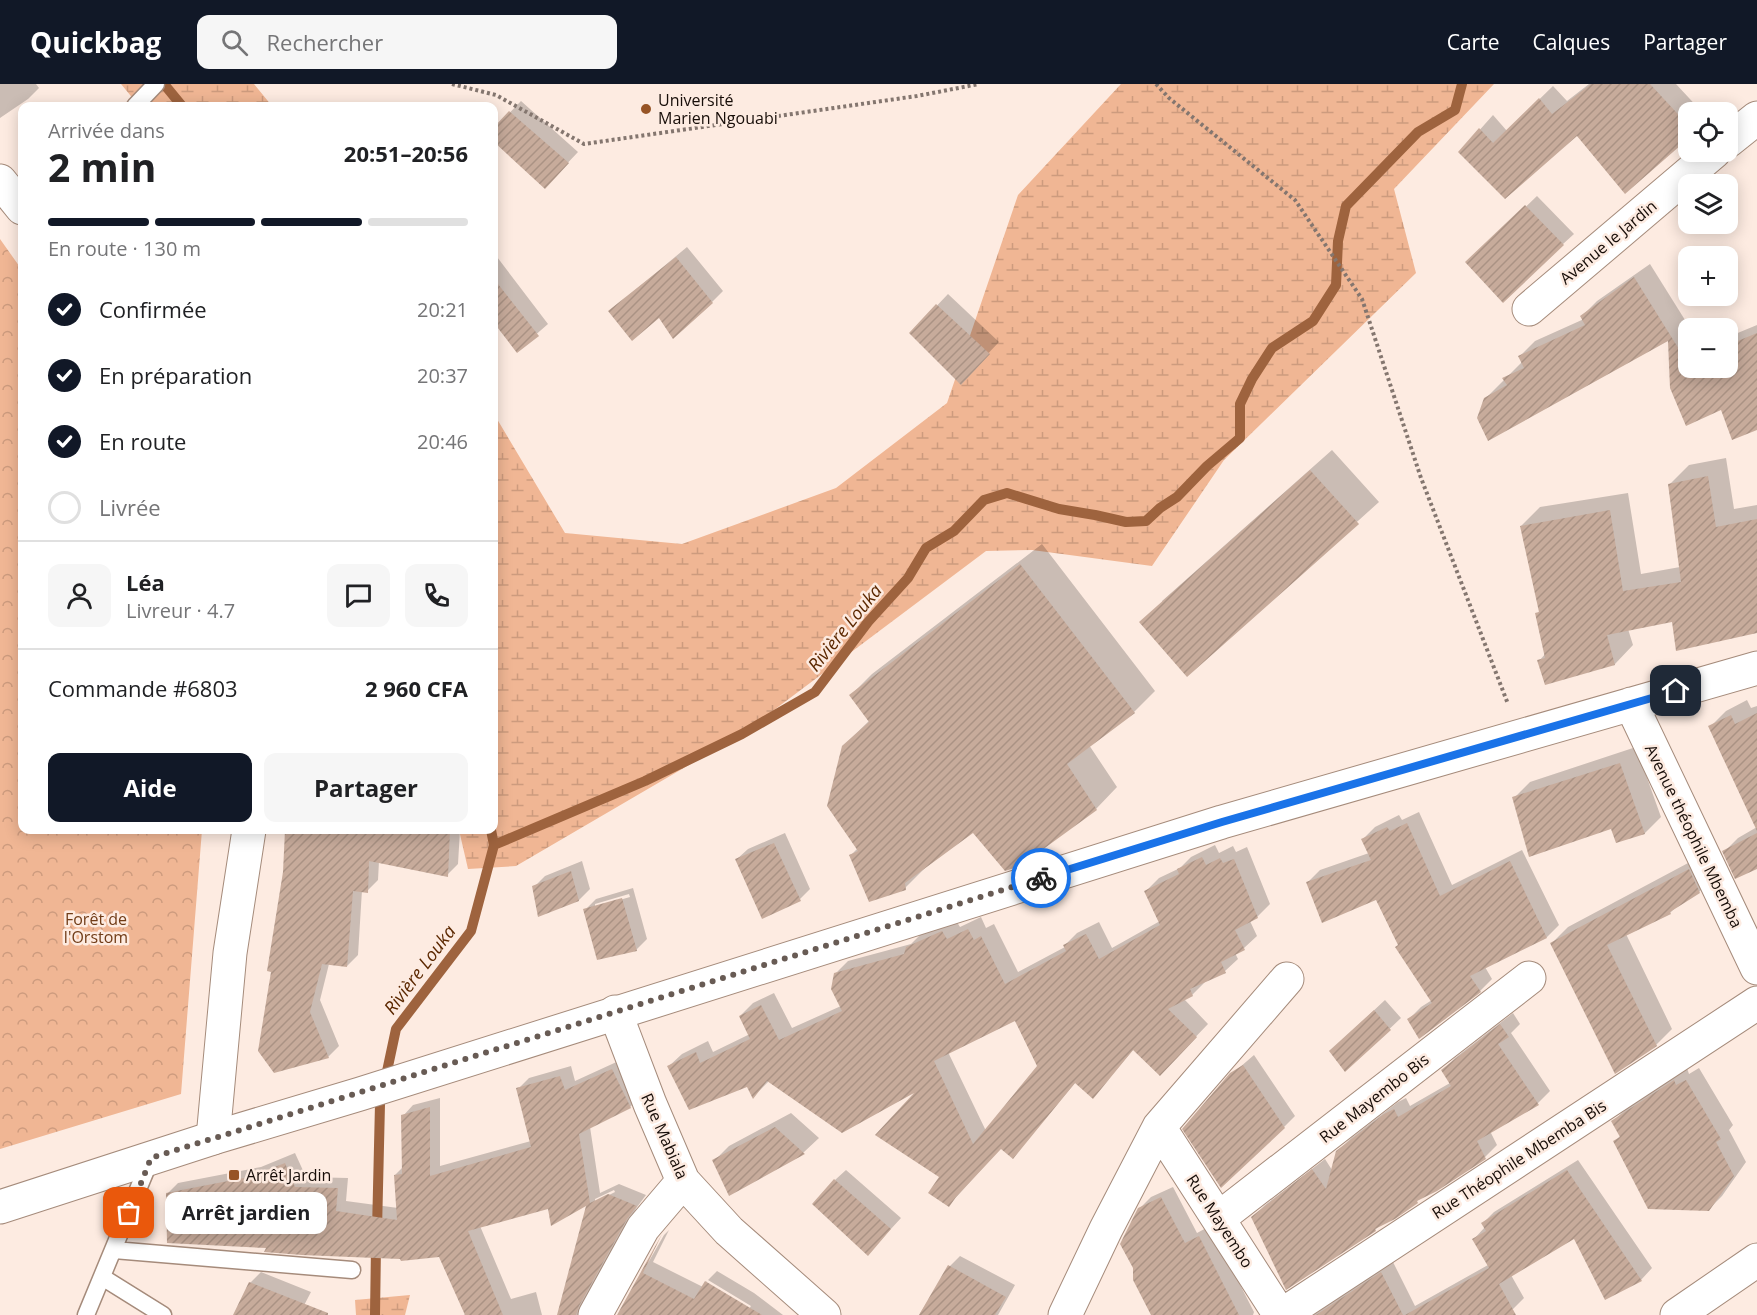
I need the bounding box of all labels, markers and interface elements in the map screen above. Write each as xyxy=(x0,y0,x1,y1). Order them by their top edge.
search box xyxy=(197,15,617,69)
text: Quickbag xyxy=(30,23,161,61)
icon: search xyxy=(218,26,251,59)
text: Rechercher xyxy=(266,27,383,57)
text: Carte xyxy=(1447,28,1499,56)
text: Calques xyxy=(1532,28,1610,56)
text: Partager xyxy=(1643,28,1727,56)
place label: Université Marien Ngouabi xyxy=(658,89,778,129)
marker: Université Marien Ngouabi xyxy=(639,102,653,116)
map controls xyxy=(1678,102,1738,378)
button: locate xyxy=(1678,102,1738,162)
text: Arrivée dans xyxy=(48,117,165,144)
text: 20:51–20:56 xyxy=(344,138,468,168)
text: 2 min xyxy=(48,140,156,193)
button: layers xyxy=(1678,174,1738,234)
street label: Avenue le Jardin xyxy=(1555,195,1661,289)
text: En route · 130 m xyxy=(48,235,201,262)
button: + xyxy=(1678,246,1738,306)
icon: check xyxy=(48,293,81,326)
text: Confirmée xyxy=(99,294,207,324)
text: 20:21 xyxy=(417,296,468,323)
button: − xyxy=(1678,318,1738,378)
icon: check xyxy=(48,359,81,392)
text: En préparation xyxy=(99,360,252,390)
text: 20:37 xyxy=(417,362,468,389)
icon: check xyxy=(48,425,81,458)
text: En route xyxy=(99,426,186,456)
text: 20:46 xyxy=(417,428,468,455)
text: Livrée xyxy=(99,492,161,522)
button: person xyxy=(48,564,111,627)
button: chat xyxy=(327,564,390,627)
button: phone xyxy=(405,564,468,627)
text: Léa xyxy=(126,567,165,597)
water label: Rivière Louka xyxy=(802,579,887,676)
text: Livreur · 4.7 xyxy=(126,597,235,624)
pin xyxy=(1650,665,1701,716)
text: Commande #6803 xyxy=(48,673,238,703)
text: 2 960 CFA xyxy=(365,673,468,703)
icon: home xyxy=(1659,674,1692,707)
street label: Avenue théophile Mbemba xyxy=(1640,741,1748,931)
button: Aide xyxy=(48,753,252,822)
button: Partager xyxy=(264,753,468,822)
courier xyxy=(1011,848,1071,908)
icon: bike xyxy=(1025,862,1058,895)
park label: Forêt de l'Orstom xyxy=(64,908,128,948)
water label: Rivière Louka xyxy=(378,920,461,1019)
street label: Rue Mayembo Bis xyxy=(1315,1048,1433,1148)
street label: Rue Mabiala xyxy=(636,1090,694,1182)
street label: Rue Théophile Mbemba Bis xyxy=(1428,1094,1610,1224)
place label: Arrêt Jardin xyxy=(246,1164,331,1186)
marker: Arrêt Jardin xyxy=(227,1168,241,1182)
street label: Rue Mayembo xyxy=(1182,1170,1258,1272)
pin xyxy=(103,1187,154,1238)
callout: Arrêt jardien xyxy=(165,1192,327,1234)
icon: bag xyxy=(112,1196,145,1229)
text: Arrêt jardien xyxy=(182,1199,310,1226)

